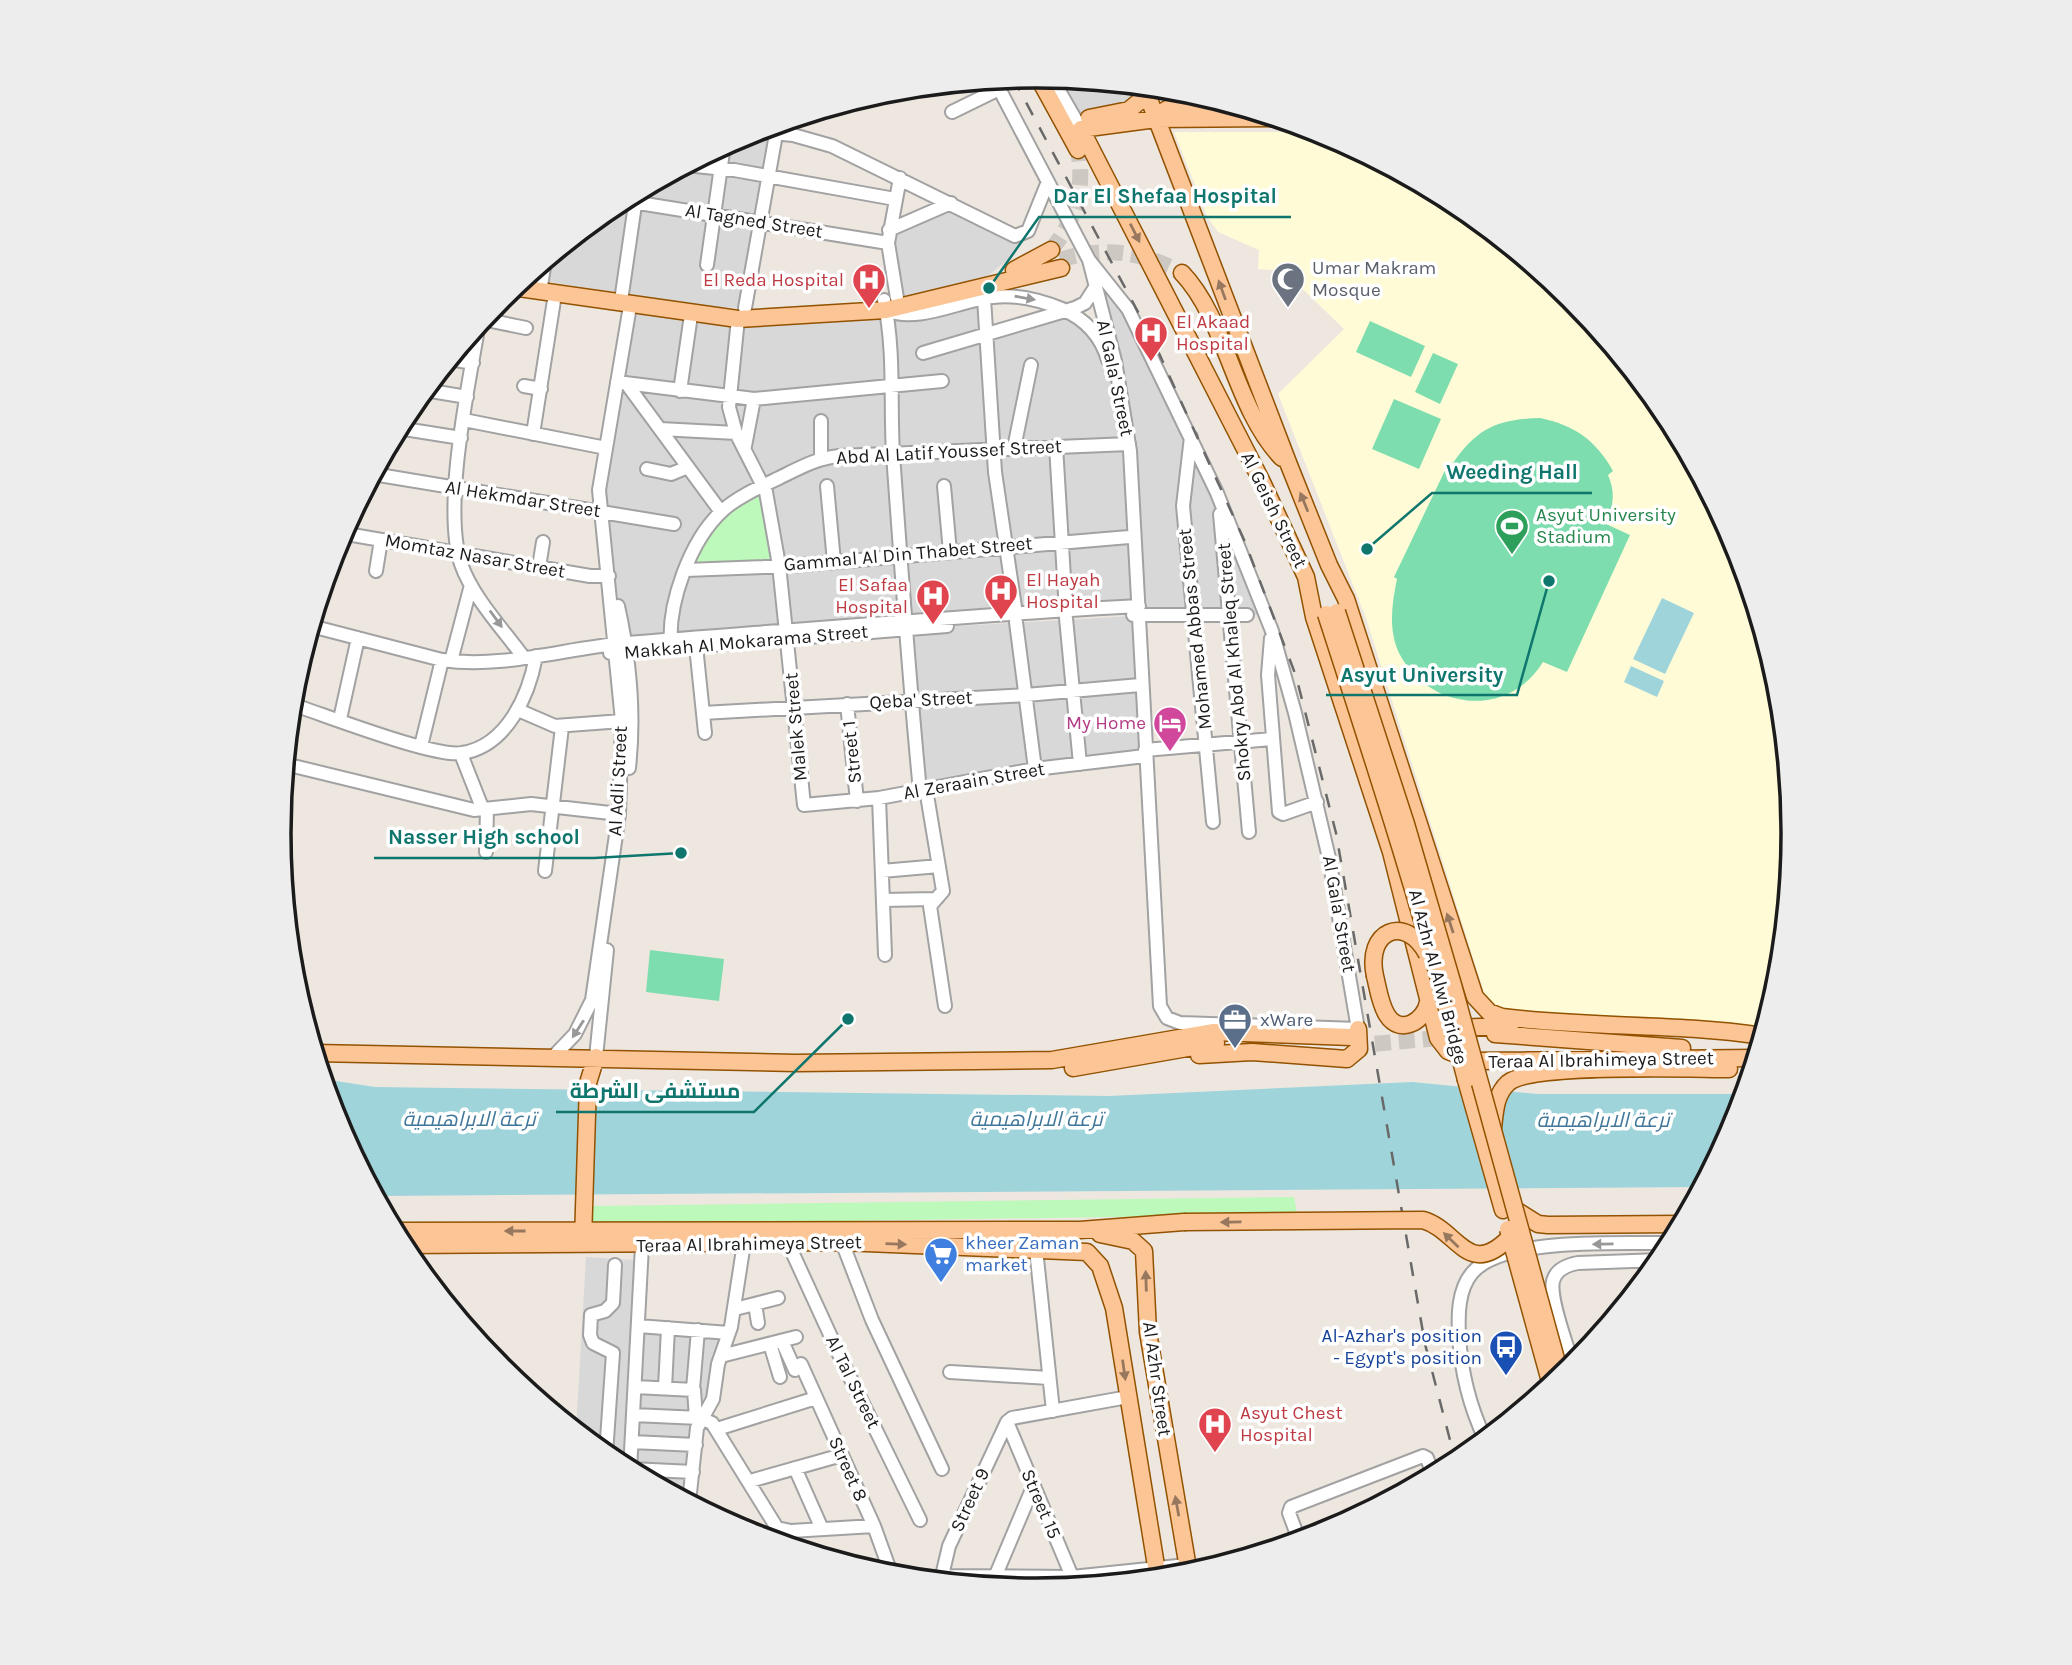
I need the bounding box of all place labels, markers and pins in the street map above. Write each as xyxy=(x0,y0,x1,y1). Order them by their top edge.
callout: Dar El Shefaa Hospital xyxy=(1039,175,1291,217)
place label: Umar Makram Mosque xyxy=(1312,257,1436,301)
mosque icon: Umar Makram Mosque xyxy=(1269,260,1307,309)
hospital icon: El Reda Hospital xyxy=(850,261,888,310)
place label: El Reda Hospital xyxy=(703,269,844,291)
place label: El Akaad Hospital xyxy=(1176,311,1250,355)
hospital icon: El Akaad Hospital xyxy=(1132,314,1170,363)
callout: Weeding Hall xyxy=(1432,451,1592,493)
place label: Asyut University Stadium xyxy=(1536,504,1676,548)
sports icon: Asyut University Stadium xyxy=(1493,507,1531,556)
place label: El Hayah Hospital xyxy=(1026,569,1100,613)
hospital icon: El Hayah Hospital xyxy=(982,572,1020,621)
place label: El Safaa Hospital xyxy=(835,574,908,618)
hospital icon: El Safaa Hospital xyxy=(914,577,952,626)
callout: Asyut University xyxy=(1326,653,1517,695)
hotel icon: My Home xyxy=(1151,704,1189,753)
place label: My Home xyxy=(1066,712,1146,734)
callout: Nasser High school xyxy=(374,816,594,858)
office icon: xWare xyxy=(1216,1001,1254,1050)
place label: xWare xyxy=(1260,1009,1313,1031)
callout: مستشفى الشرطة xyxy=(556,1070,754,1112)
place label: kheer Zaman market xyxy=(965,1232,1079,1276)
supermarket icon: kheer Zaman market xyxy=(922,1235,960,1284)
place label: Al-Azhar's position - Egypt's position xyxy=(1322,1325,1482,1369)
bus stop icon: Al-Azhar's position - Egypt's position xyxy=(1487,1328,1525,1377)
place label: Asyut Chest Hospital xyxy=(1240,1402,1343,1446)
hospital icon: Asyut Chest Hospital xyxy=(1196,1405,1234,1454)

